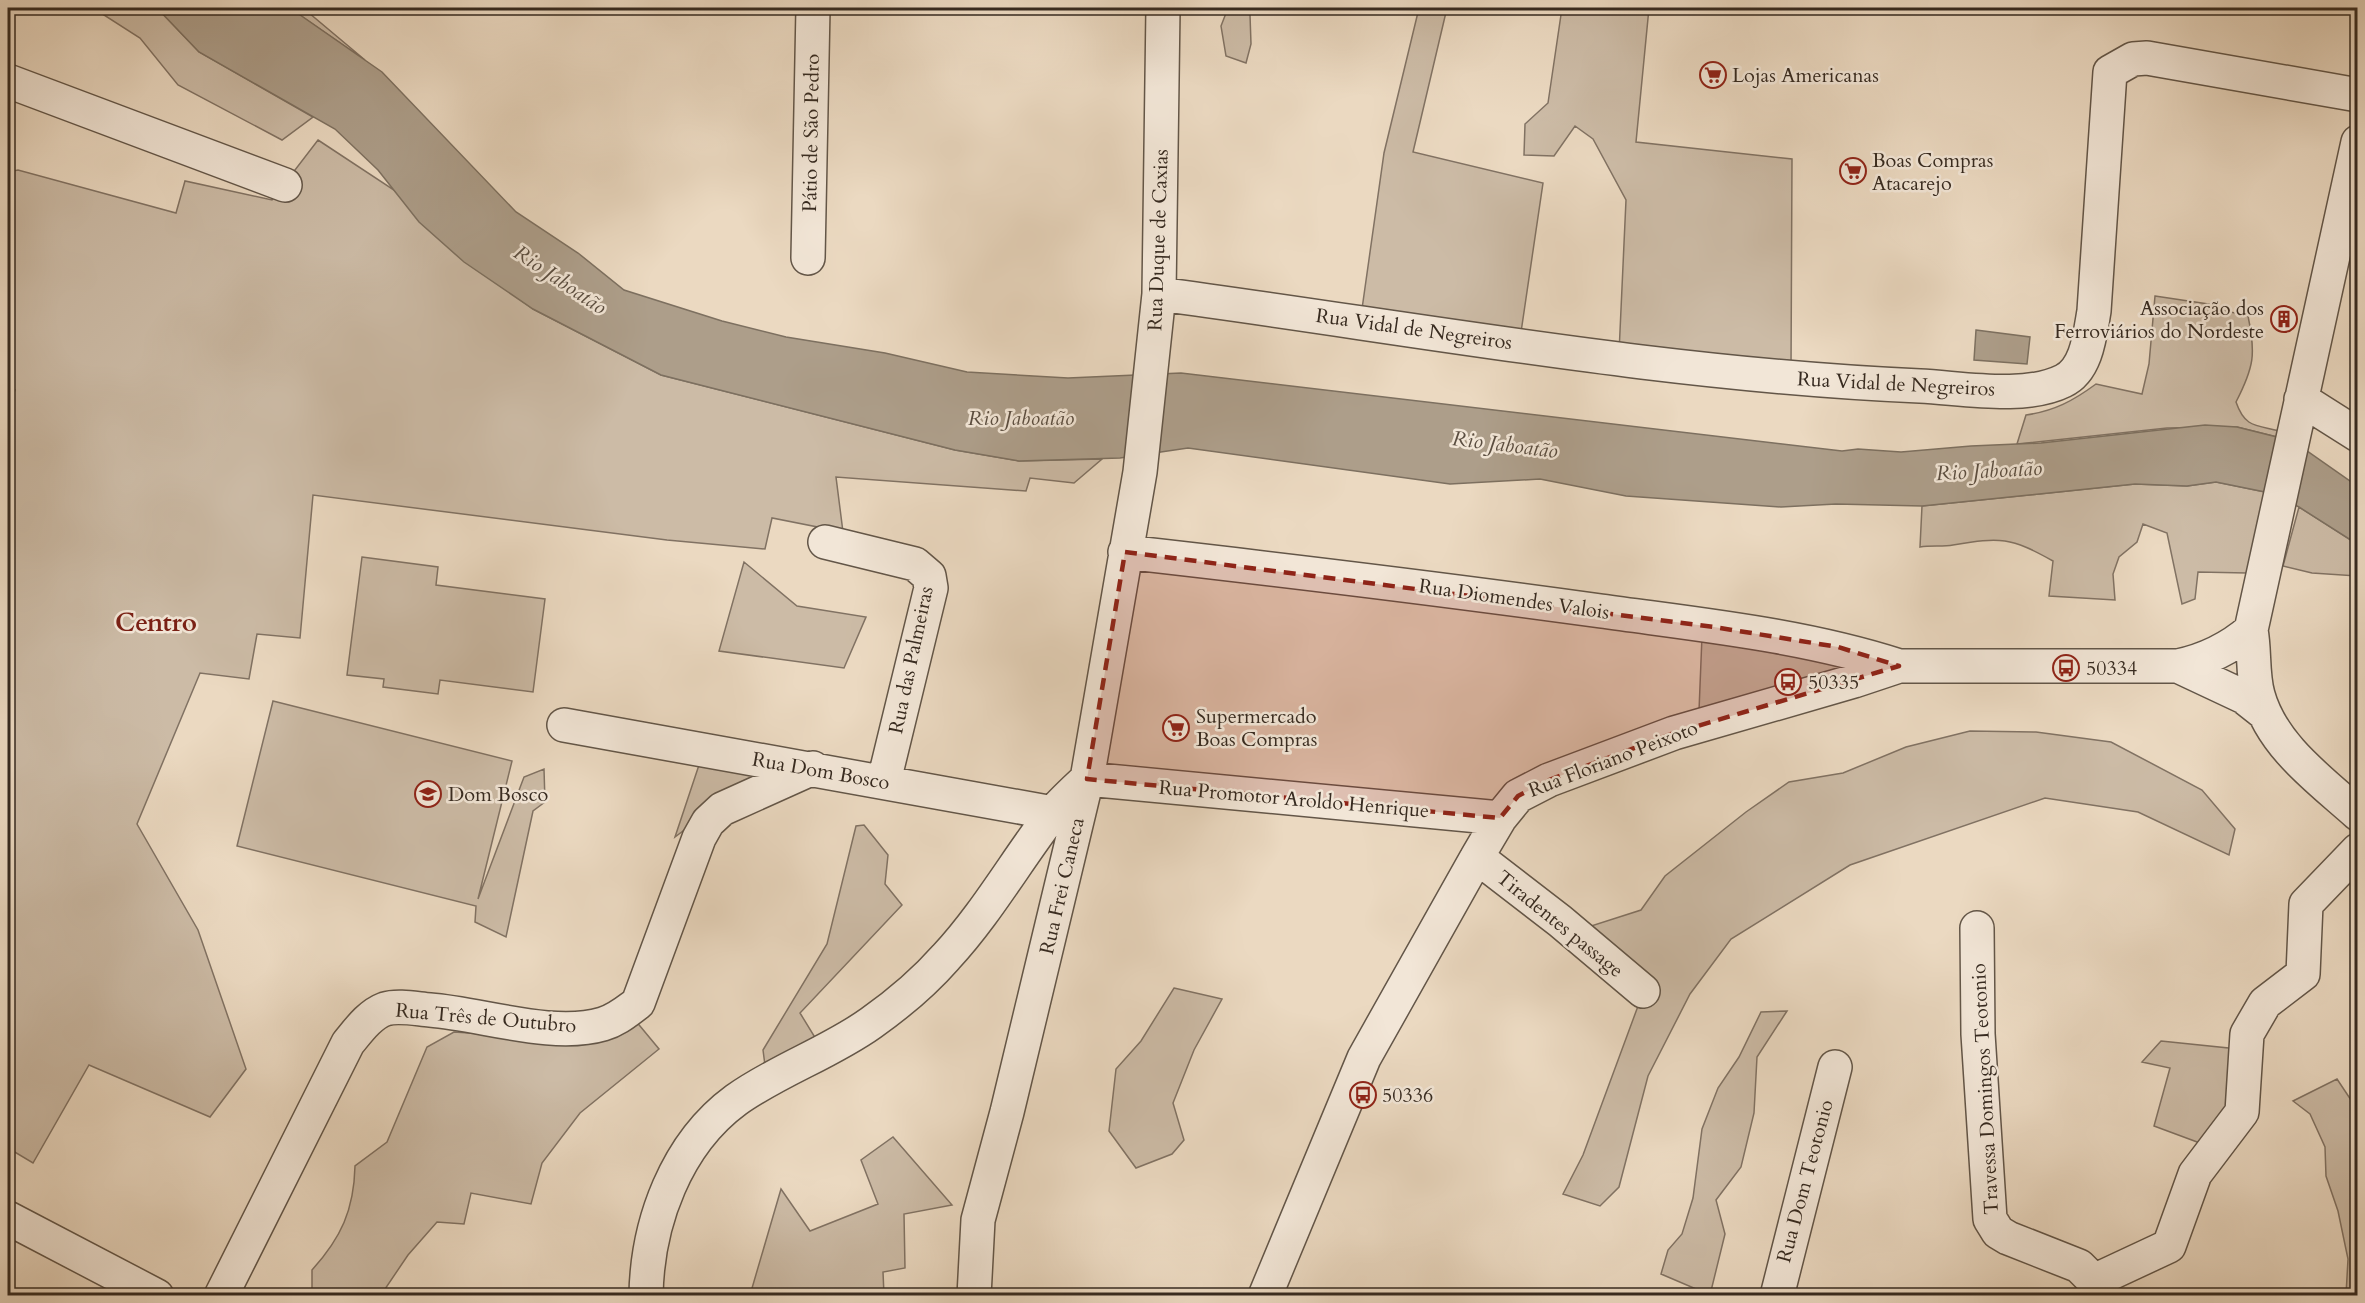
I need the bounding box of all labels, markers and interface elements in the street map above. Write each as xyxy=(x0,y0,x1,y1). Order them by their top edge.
street label: Pátio de São Pedro xyxy=(796,53,826,212)
supermarket icon: Lojas Americanas xyxy=(1698,60,1728,90)
place label: Lojas Americanas xyxy=(1732,62,1879,89)
place label: Boas Compras Atacarejo xyxy=(1872,147,1993,197)
street label: Rua Duque de Caxias xyxy=(1141,149,1175,331)
supermarket icon: Boas Compras Atacarejo xyxy=(1838,156,1868,186)
water label: Rio Jaboatão xyxy=(508,238,612,322)
place label: Associação dos Ferroviários do Nordeste xyxy=(2054,295,2264,345)
street label: Rua Vidal de Negreiros xyxy=(1314,302,1514,356)
building icon: Associação dos Ferroviários do Nordeste xyxy=(2269,304,2299,334)
street label: Rua Vidal de Negreiros xyxy=(1796,365,1996,403)
water label: Rio Jaboatão xyxy=(968,404,1074,433)
water label: Rio Jaboatão xyxy=(1450,424,1560,466)
water label: Rio Jaboatão xyxy=(1935,454,2043,488)
street label: Rua Diomendes Valois xyxy=(1417,572,1611,626)
street label: Rua das Palmeiras xyxy=(882,584,940,736)
district label: Centro xyxy=(115,605,197,640)
bus stop icon: 50334 xyxy=(2051,653,2081,683)
place label: 50334 xyxy=(2086,655,2137,682)
bus stop icon: 50335 xyxy=(1773,667,1803,697)
place label: 50335 xyxy=(1808,669,1859,696)
place label: Supermercado Boas Compras xyxy=(1196,703,1317,753)
supermarket icon: Supermercado Boas Compras xyxy=(1161,713,1191,743)
street label: Rua Floriano Peixoto xyxy=(1524,714,1702,804)
street label: Rua Dom Bosco xyxy=(750,746,892,796)
street label: Rua Promotor Aroldo Henrique xyxy=(1158,774,1430,824)
school or university icon: Dom Bosco xyxy=(413,779,443,809)
place label: Dom Bosco xyxy=(448,781,549,808)
street label: Rua Frei Caneca xyxy=(1033,815,1091,957)
street label: Tiradentes passage xyxy=(1491,864,1629,984)
street label: Travessa Domingos Teotonio xyxy=(1965,962,2005,1215)
street label: Rua Três de Outubro xyxy=(394,997,578,1039)
bus stop icon: 50336 xyxy=(1348,1080,1378,1110)
place label: 50336 xyxy=(1382,1082,1433,1109)
street label: Rua Dom Teotonio xyxy=(1770,1096,1840,1265)

